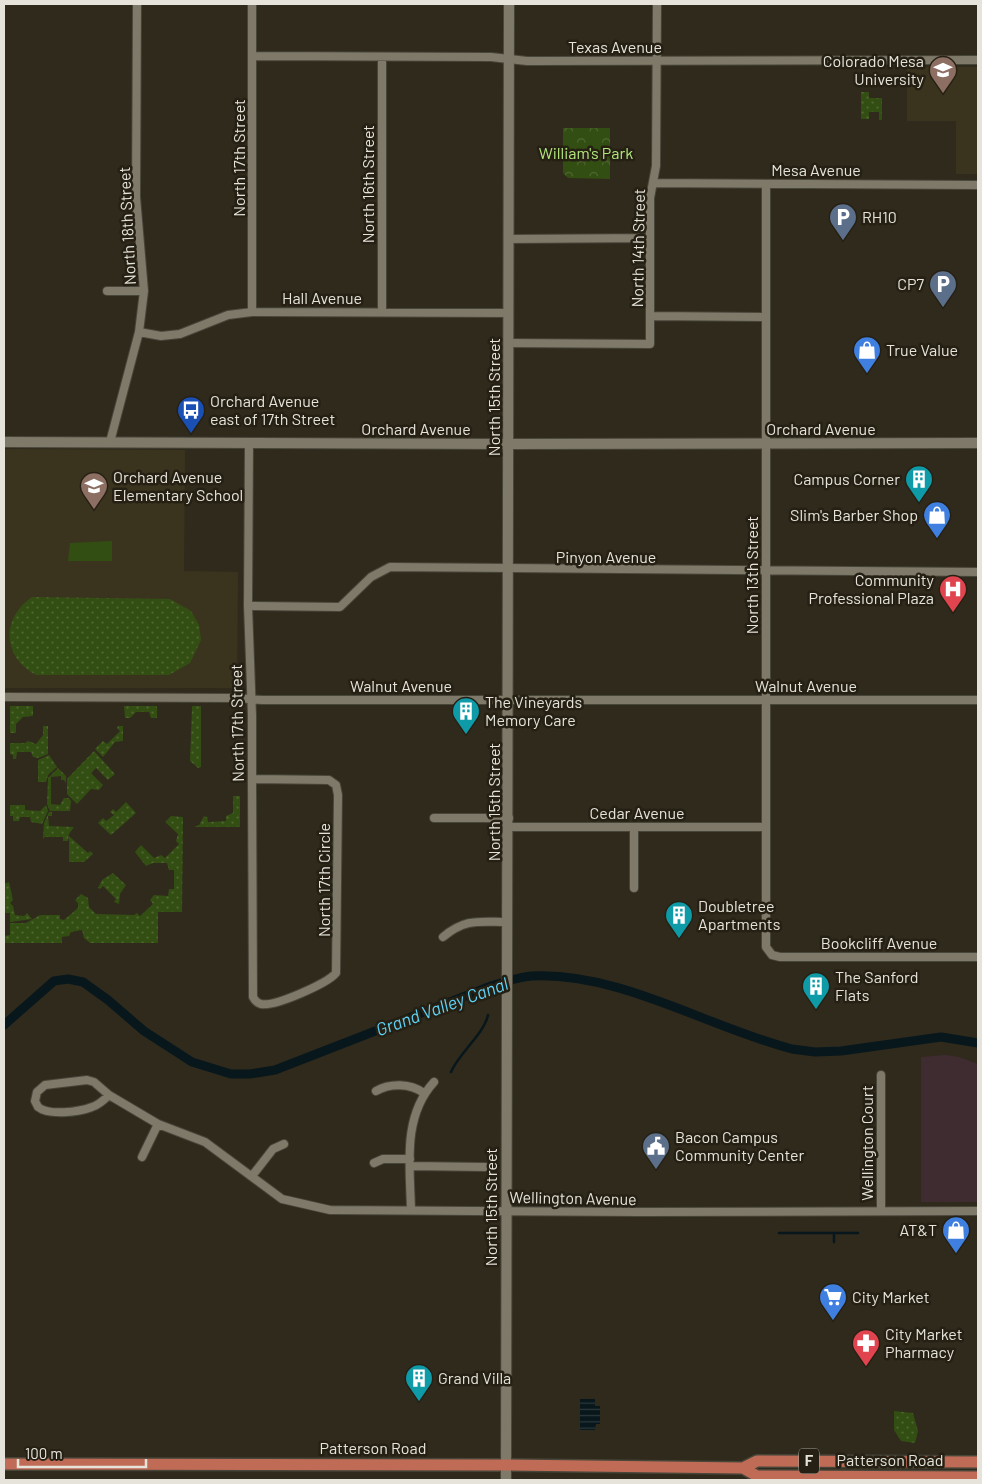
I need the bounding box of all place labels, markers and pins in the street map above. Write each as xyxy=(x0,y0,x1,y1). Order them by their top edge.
place label: Colorado Mesa University xyxy=(823,51,925,88)
school or university icon: Colorado Mesa University xyxy=(928,55,958,94)
parking icon: RH10 xyxy=(828,202,858,241)
place label: RH10 xyxy=(862,207,897,226)
parking icon: CP7 xyxy=(928,269,958,308)
place label: CP7 xyxy=(897,274,924,293)
shop icon: True Value xyxy=(852,335,882,374)
place label: True Value xyxy=(886,340,958,359)
place label: Orchard Avenue east of 17th Street xyxy=(210,391,335,428)
bus stop icon: Orchard Avenue east of 17th Street xyxy=(176,395,206,434)
building icon: Campus Corner xyxy=(904,464,934,503)
place label: Orchard Avenue Elementary School xyxy=(113,467,243,504)
place label: Campus Corner xyxy=(794,469,900,488)
school or university icon: Orchard Avenue Elementary School xyxy=(79,471,109,510)
shop icon: Slim's Barber Shop xyxy=(922,500,952,539)
place label: Slim's Barber Shop xyxy=(790,505,918,524)
place label: Community Professional Plaza xyxy=(809,570,935,607)
hospital icon: Community Professional Plaza xyxy=(938,574,968,613)
place label: The Vineyards Memory Care xyxy=(485,692,582,729)
building icon: The Vineyards Memory Care xyxy=(451,696,481,735)
place label: Doubletree Apartments xyxy=(698,896,780,933)
building icon: Doubletree Apartments xyxy=(664,900,694,939)
place label: The Sanford Flats xyxy=(835,967,919,1004)
building icon: The Sanford Flats xyxy=(801,971,831,1010)
place label: Bacon Campus Community Center xyxy=(675,1127,805,1164)
public building icon: Bacon Campus Community Center xyxy=(641,1131,671,1170)
shop icon: AT&T xyxy=(941,1215,971,1254)
place label: AT&T xyxy=(900,1220,937,1239)
supermarket icon: City Market xyxy=(818,1282,848,1321)
place label: City Market xyxy=(852,1287,930,1306)
place label: City Market Pharmacy xyxy=(885,1324,963,1361)
pharmacy icon: City Market Pharmacy xyxy=(851,1328,881,1367)
building icon: Grand Villa xyxy=(404,1363,434,1402)
place label: Grand Villa xyxy=(438,1368,511,1387)

